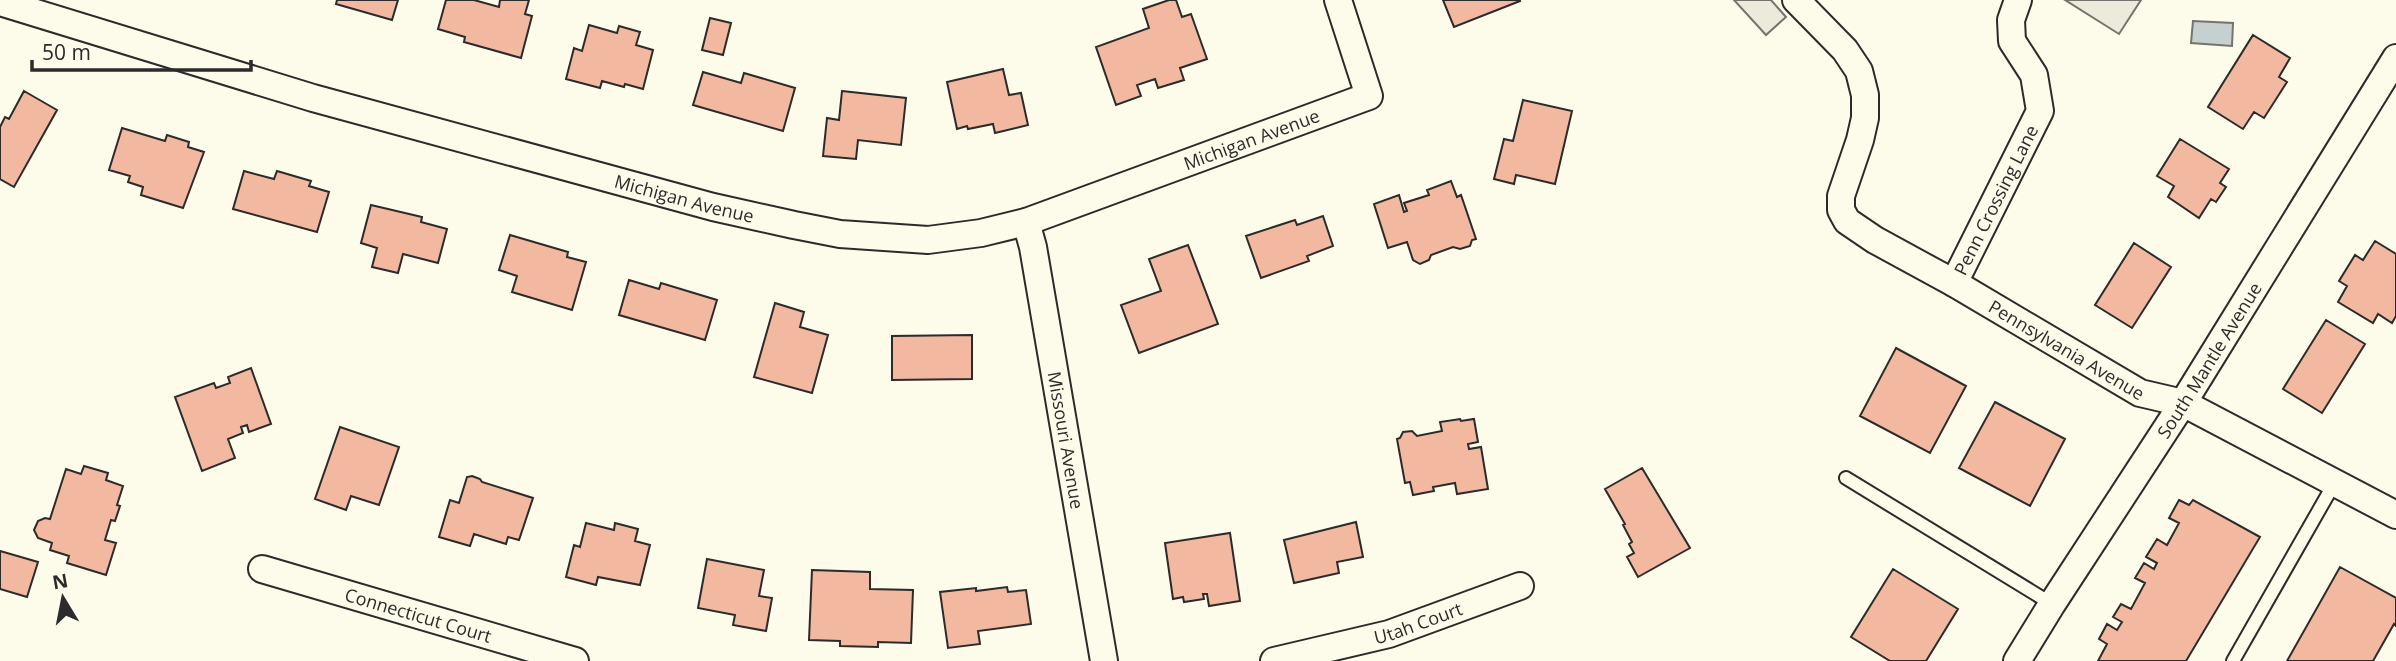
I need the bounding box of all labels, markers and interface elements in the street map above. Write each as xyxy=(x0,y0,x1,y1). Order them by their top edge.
scale bar xyxy=(32,28,250,72)
text: 50 m xyxy=(42,38,91,66)
street label: Michigan Avenue xyxy=(1180,103,1323,175)
street label: Penn Crossing Lane xyxy=(1948,121,2043,279)
street label: Michigan Avenue xyxy=(612,169,756,228)
street label: South Mantle Avenue xyxy=(2151,278,2267,443)
street label: Pennsylvania Avenue xyxy=(1984,294,2149,405)
street label: Missouri Avenue xyxy=(1043,370,1090,511)
north arrow xyxy=(28,563,98,633)
text: N xyxy=(50,567,70,595)
street label: Connecticut Court xyxy=(342,582,495,648)
street label: Utah Court xyxy=(1371,596,1465,649)

